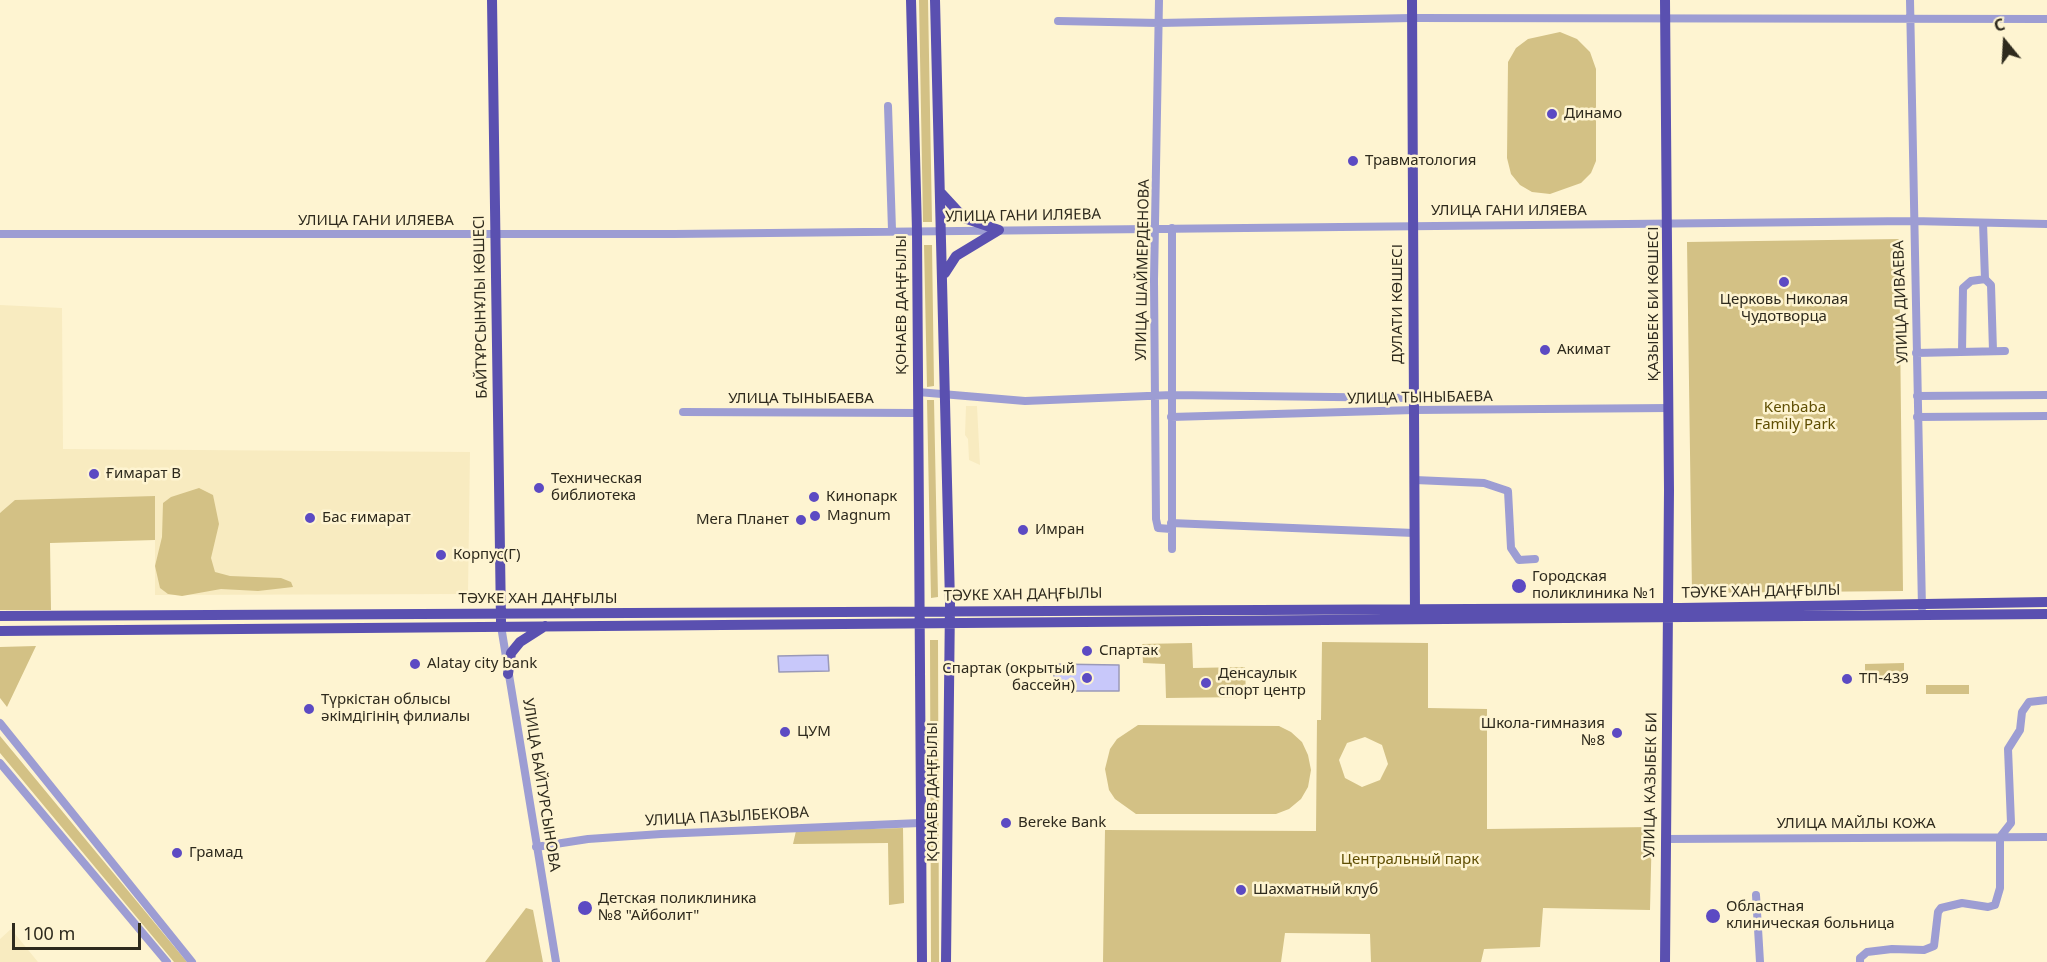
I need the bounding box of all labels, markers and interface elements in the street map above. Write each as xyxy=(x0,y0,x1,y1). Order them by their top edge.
north arrow xyxy=(1975,12,2035,72)
text: С xyxy=(1991,13,2008,37)
place label: Динамо xyxy=(1564,105,1622,123)
marker: Динамо xyxy=(1545,107,1559,121)
place label: Травматология xyxy=(1365,152,1477,170)
marker: Травматология xyxy=(1346,154,1360,168)
street label: УЛИЦА ШАЙМЕРДЕНОВА xyxy=(1132,179,1154,361)
street label: УЛИЦА ГАНИ ИЛЯЕВА xyxy=(1431,202,1587,220)
street label: УЛИЦА ГАНИ ИЛЯЕВА xyxy=(945,206,1101,226)
street label: УЛИЦА ГАНИ ИЛЯЕВА xyxy=(298,212,454,230)
street label: БАЙТҰРСЫНҰЛЫ КӨШЕСІ xyxy=(470,215,492,399)
street label: ҚАЗЫБЕК БИ КӨШЕСІ xyxy=(1645,227,1663,381)
street label: ҚОНАЕВ ДАҢҒЫЛЫ xyxy=(893,235,911,375)
street label: УЛИЦА ДИВАЕВА xyxy=(1890,240,1912,364)
street label: ДУЛАТИ КӨШЕСІ xyxy=(1389,244,1407,364)
marker: Церковь Николая Чудотворца xyxy=(1777,275,1791,289)
place label: Церковь Николая Чудотворца xyxy=(1720,291,1848,326)
place label: Акимат xyxy=(1557,341,1611,359)
marker: Акимат xyxy=(1538,343,1552,357)
street label: УЛИЦА ТЫНЫБАЕВА xyxy=(1347,388,1493,408)
street label: УЛИЦА ТЫНЫБАЕВА xyxy=(728,390,874,408)
park label: Kenbaba Family Park xyxy=(1754,399,1836,434)
place label: Ғимарат В xyxy=(106,465,181,483)
marker: Ғимарат В xyxy=(87,467,101,481)
place label: Техническая библиотека xyxy=(551,470,642,505)
marker: Техническая библиотека xyxy=(532,481,546,495)
place label: Кинопарк xyxy=(826,488,897,506)
marker: Кинопарк xyxy=(807,490,821,504)
place label: Magnum xyxy=(827,507,891,525)
place label: Бас ғимарат xyxy=(322,509,411,527)
marker: Magnum xyxy=(808,509,822,523)
marker: Бас ғимарат xyxy=(303,511,317,525)
place label: Мега Планет xyxy=(696,511,789,529)
marker: Мега Планет xyxy=(794,513,808,527)
place label: Имран xyxy=(1035,521,1085,539)
marker: Имран xyxy=(1016,523,1030,537)
place label: Корпус(Г) xyxy=(453,546,520,564)
marker: Корпус(Г) xyxy=(434,548,448,562)
place label: Городская поликлиника №1 xyxy=(1532,568,1657,603)
marker: Городская поликлиника №1 xyxy=(1510,577,1528,595)
street label: ТӘУКЕ ХАН ДАҢҒЫЛЫ xyxy=(1681,582,1841,602)
street label: ТӘУКЕ ХАН ДАҢҒЫЛЫ xyxy=(943,585,1103,605)
street label: ТӘУКЕ ХАН ДАҢҒЫЛЫ xyxy=(459,590,617,608)
place label: Спартак xyxy=(1099,642,1158,660)
marker: Спартак xyxy=(1080,644,1094,658)
place label: Alatay city bank xyxy=(427,655,537,673)
marker: Alatay city bank xyxy=(408,657,422,671)
place label: Спартак (окрытый бассейн) xyxy=(942,660,1075,695)
place label: Денсаулык спорт центр xyxy=(1218,665,1306,700)
place label: ТП-439 xyxy=(1859,670,1909,688)
marker: Спартак (окрытый бассейн) xyxy=(1080,671,1094,685)
marker: ТП-439 xyxy=(1840,672,1854,686)
marker: Денсаулык спорт центр xyxy=(1199,676,1213,690)
place label: Түркістан облысы әкімдігінің филиалы xyxy=(321,691,470,726)
street label: УЛИЦА БАЙТУРСЫНОВА xyxy=(518,697,564,873)
marker: Түркістан облысы әкімдігінің филиалы xyxy=(302,702,316,716)
street label: УЛИЦА КАЗЫБЕК БИ xyxy=(1641,712,1661,858)
place label: Школа-гимназия №8 xyxy=(1481,715,1605,750)
street label: ҚОНАЕВ ДАҢҒЫЛЫ xyxy=(924,722,942,862)
place label: ЦУМ xyxy=(797,723,831,741)
marker: ЦУМ xyxy=(778,725,792,739)
marker: Школа-гимназия №8 xyxy=(1610,726,1624,740)
street label: УЛИЦА ПАЗЫЛБЕКОВА xyxy=(645,804,809,830)
place label: Bereke Bank xyxy=(1018,814,1106,832)
street label: УЛИЦА МАЙЛЫ КОЖА xyxy=(1776,815,1936,833)
marker: Bereke Bank xyxy=(999,816,1013,830)
place label: Грамад xyxy=(189,844,243,862)
marker: Грамад xyxy=(170,846,184,860)
park label: Центральный парк xyxy=(1341,851,1479,869)
place label: Шахматный клуб xyxy=(1253,881,1378,899)
marker: Шахматный клуб xyxy=(1234,883,1248,897)
place label: Детская поликлиника №8 "Айболит" xyxy=(598,890,757,925)
place label: Областная клиническая больница xyxy=(1726,898,1895,933)
marker: Детская поликлиника №8 "Айболит" xyxy=(576,899,594,917)
marker: Областная клиническая больница xyxy=(1704,907,1722,925)
scale bar xyxy=(15,911,144,949)
text: 100 m xyxy=(23,921,75,945)

